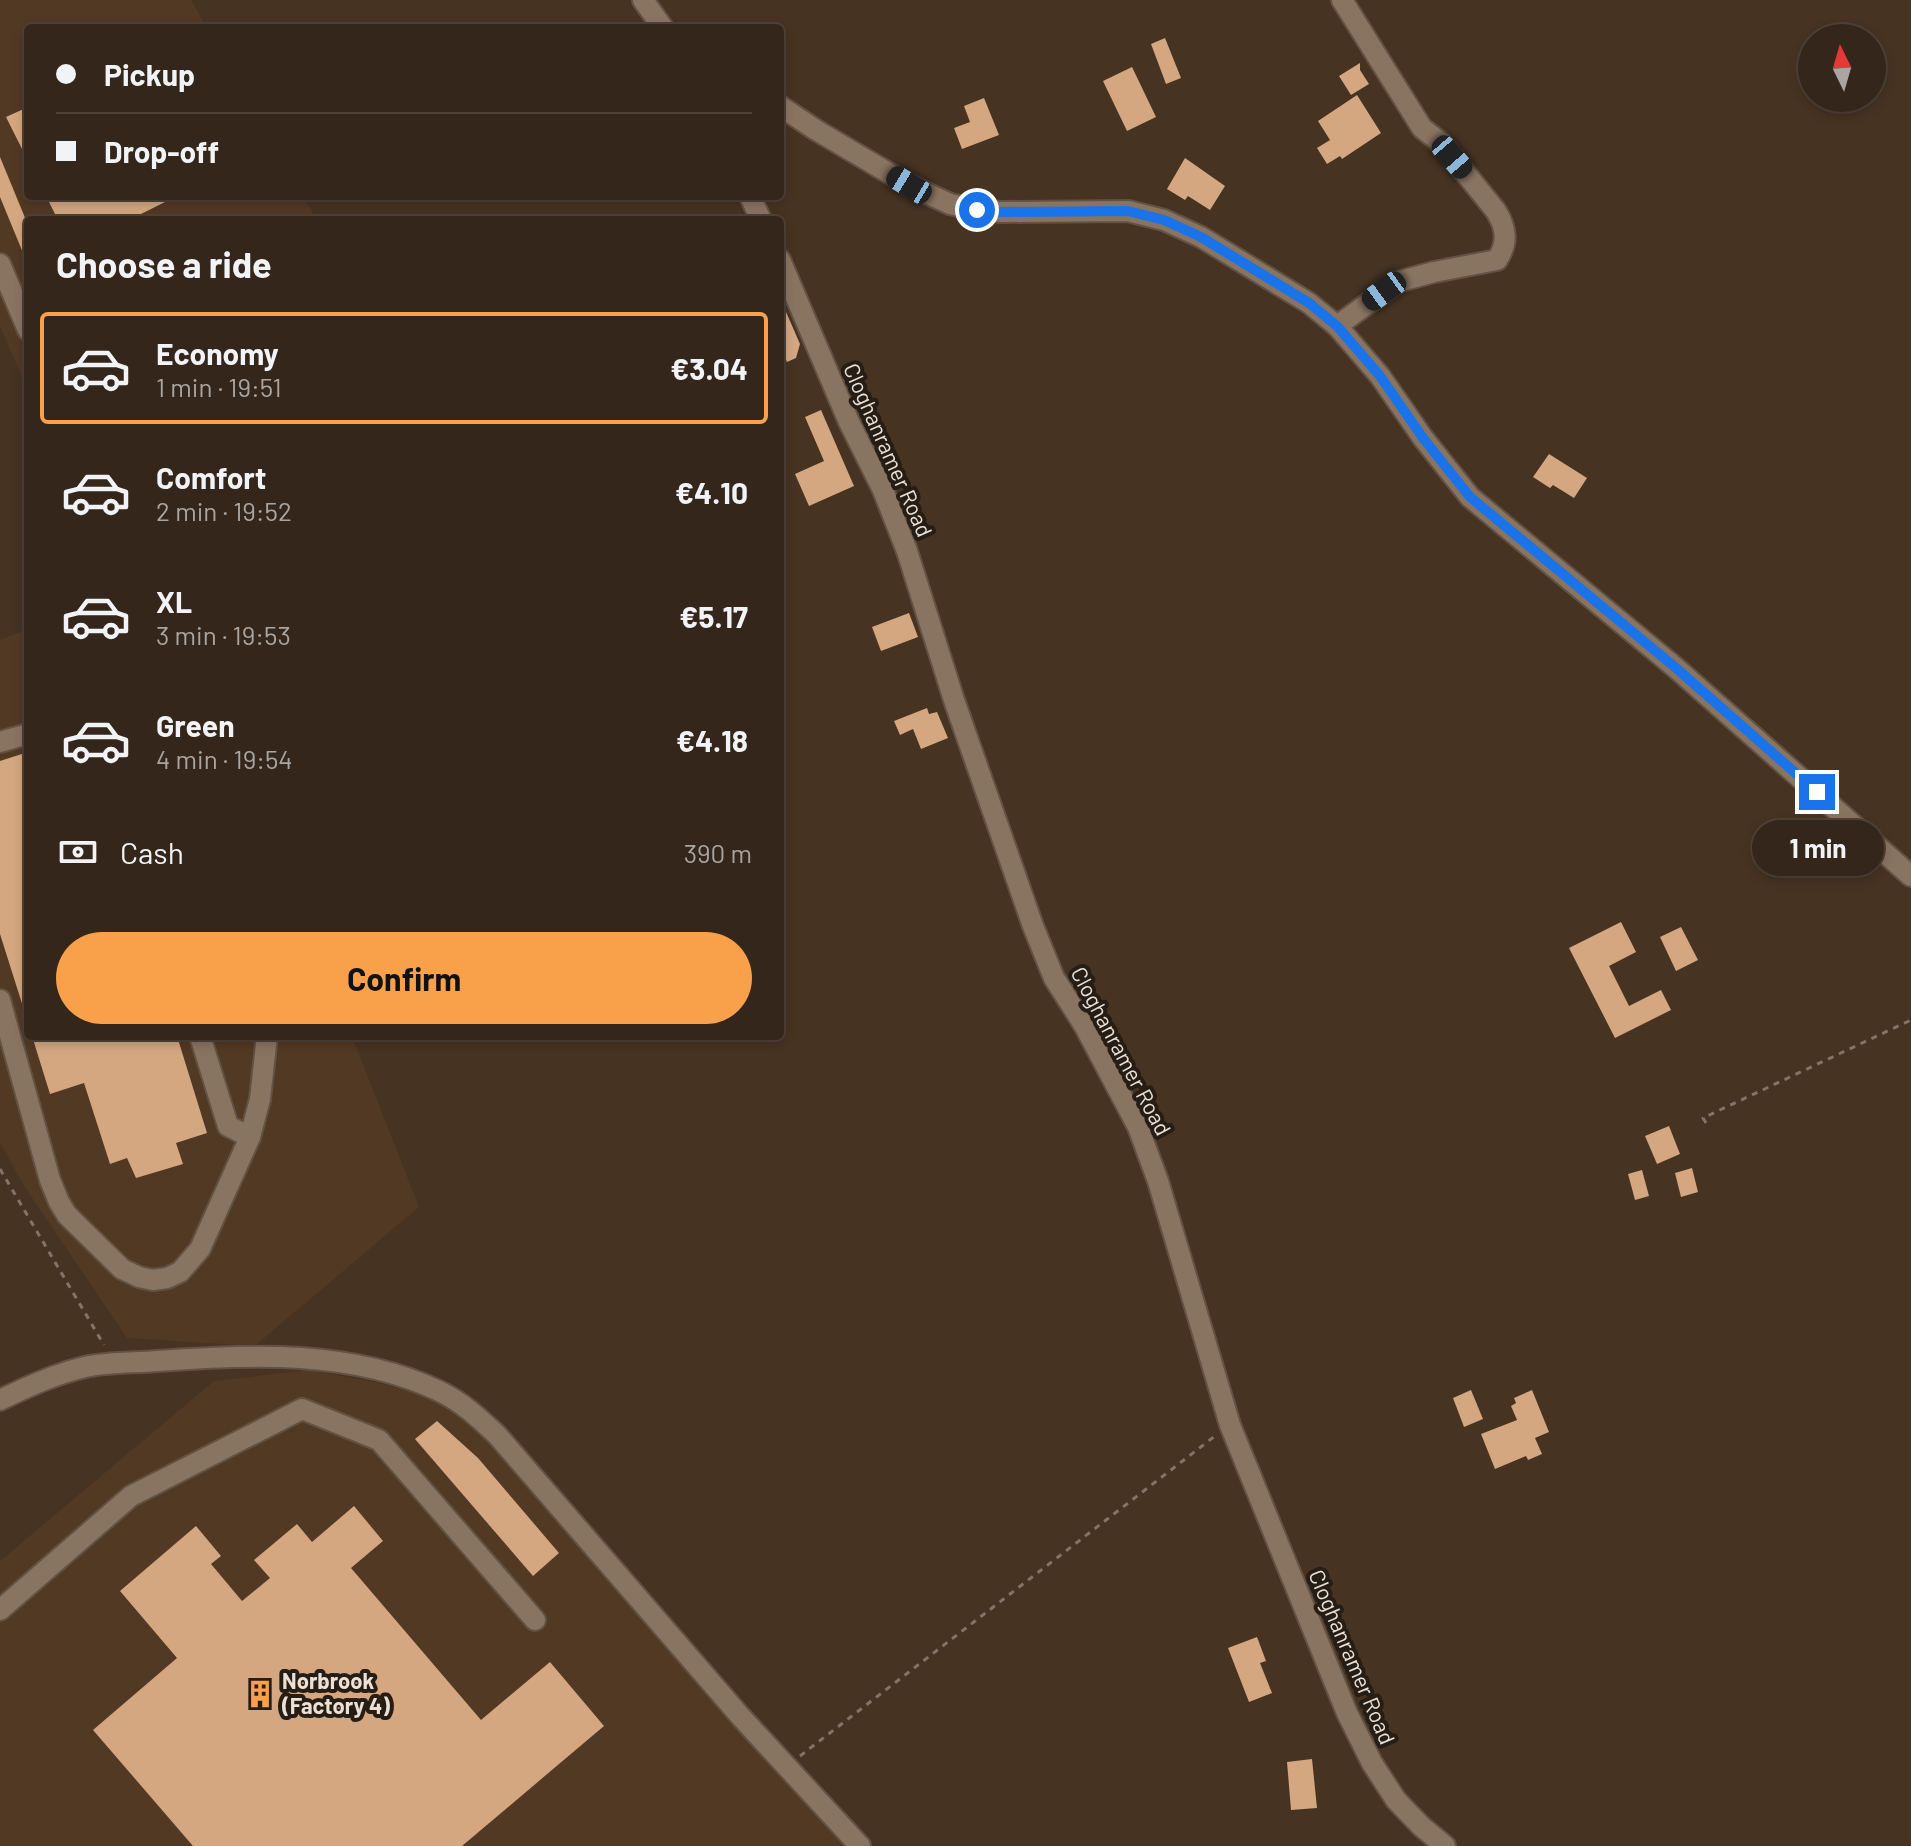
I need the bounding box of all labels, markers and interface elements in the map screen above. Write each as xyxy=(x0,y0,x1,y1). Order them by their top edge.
north arrow xyxy=(1798,24,1886,112)
map controls xyxy=(1798,24,1886,112)
text: Pickup xyxy=(104,56,195,92)
car xyxy=(1427,131,1477,183)
text: Drop-off xyxy=(104,133,219,169)
car xyxy=(882,162,936,208)
route start xyxy=(959,192,995,228)
text: Choose a ride xyxy=(56,242,272,285)
car xyxy=(1358,267,1410,315)
icon: car xyxy=(60,332,132,404)
text: Economy xyxy=(156,335,279,371)
text: €3.04 xyxy=(670,350,748,386)
street label: Cloghanramer Road xyxy=(839,359,939,540)
text: 1 min · 19:51 xyxy=(156,371,282,402)
icon: car xyxy=(60,456,132,528)
text: Comfort xyxy=(156,459,266,495)
text: €4.10 xyxy=(675,474,748,510)
text: 2 min · 19:52 xyxy=(156,495,292,526)
icon: car xyxy=(60,580,132,652)
text: XL xyxy=(156,583,192,619)
text: €5.17 xyxy=(679,598,748,634)
text: 3 min · 19:53 xyxy=(156,619,291,650)
icon: car xyxy=(60,704,132,776)
text: Green xyxy=(156,707,235,743)
text: €4.18 xyxy=(676,722,748,758)
text: 4 min · 19:54 xyxy=(156,743,293,774)
route end xyxy=(1799,774,1835,810)
callout: 1 min xyxy=(1751,820,1883,876)
icon: cash xyxy=(56,830,100,874)
text: 1 min xyxy=(1790,832,1846,863)
text: Cash xyxy=(120,834,184,870)
text: 390 m xyxy=(684,837,752,868)
button: Confirm xyxy=(56,932,752,1024)
street label: Cloghanramer Road xyxy=(1066,962,1177,1139)
street label: Cloghanramer Road xyxy=(1304,1565,1401,1748)
place label: Norbrook (Factory 4) xyxy=(281,1667,390,1718)
building icon: Norbrook (Factory 4) xyxy=(245,1679,275,1709)

